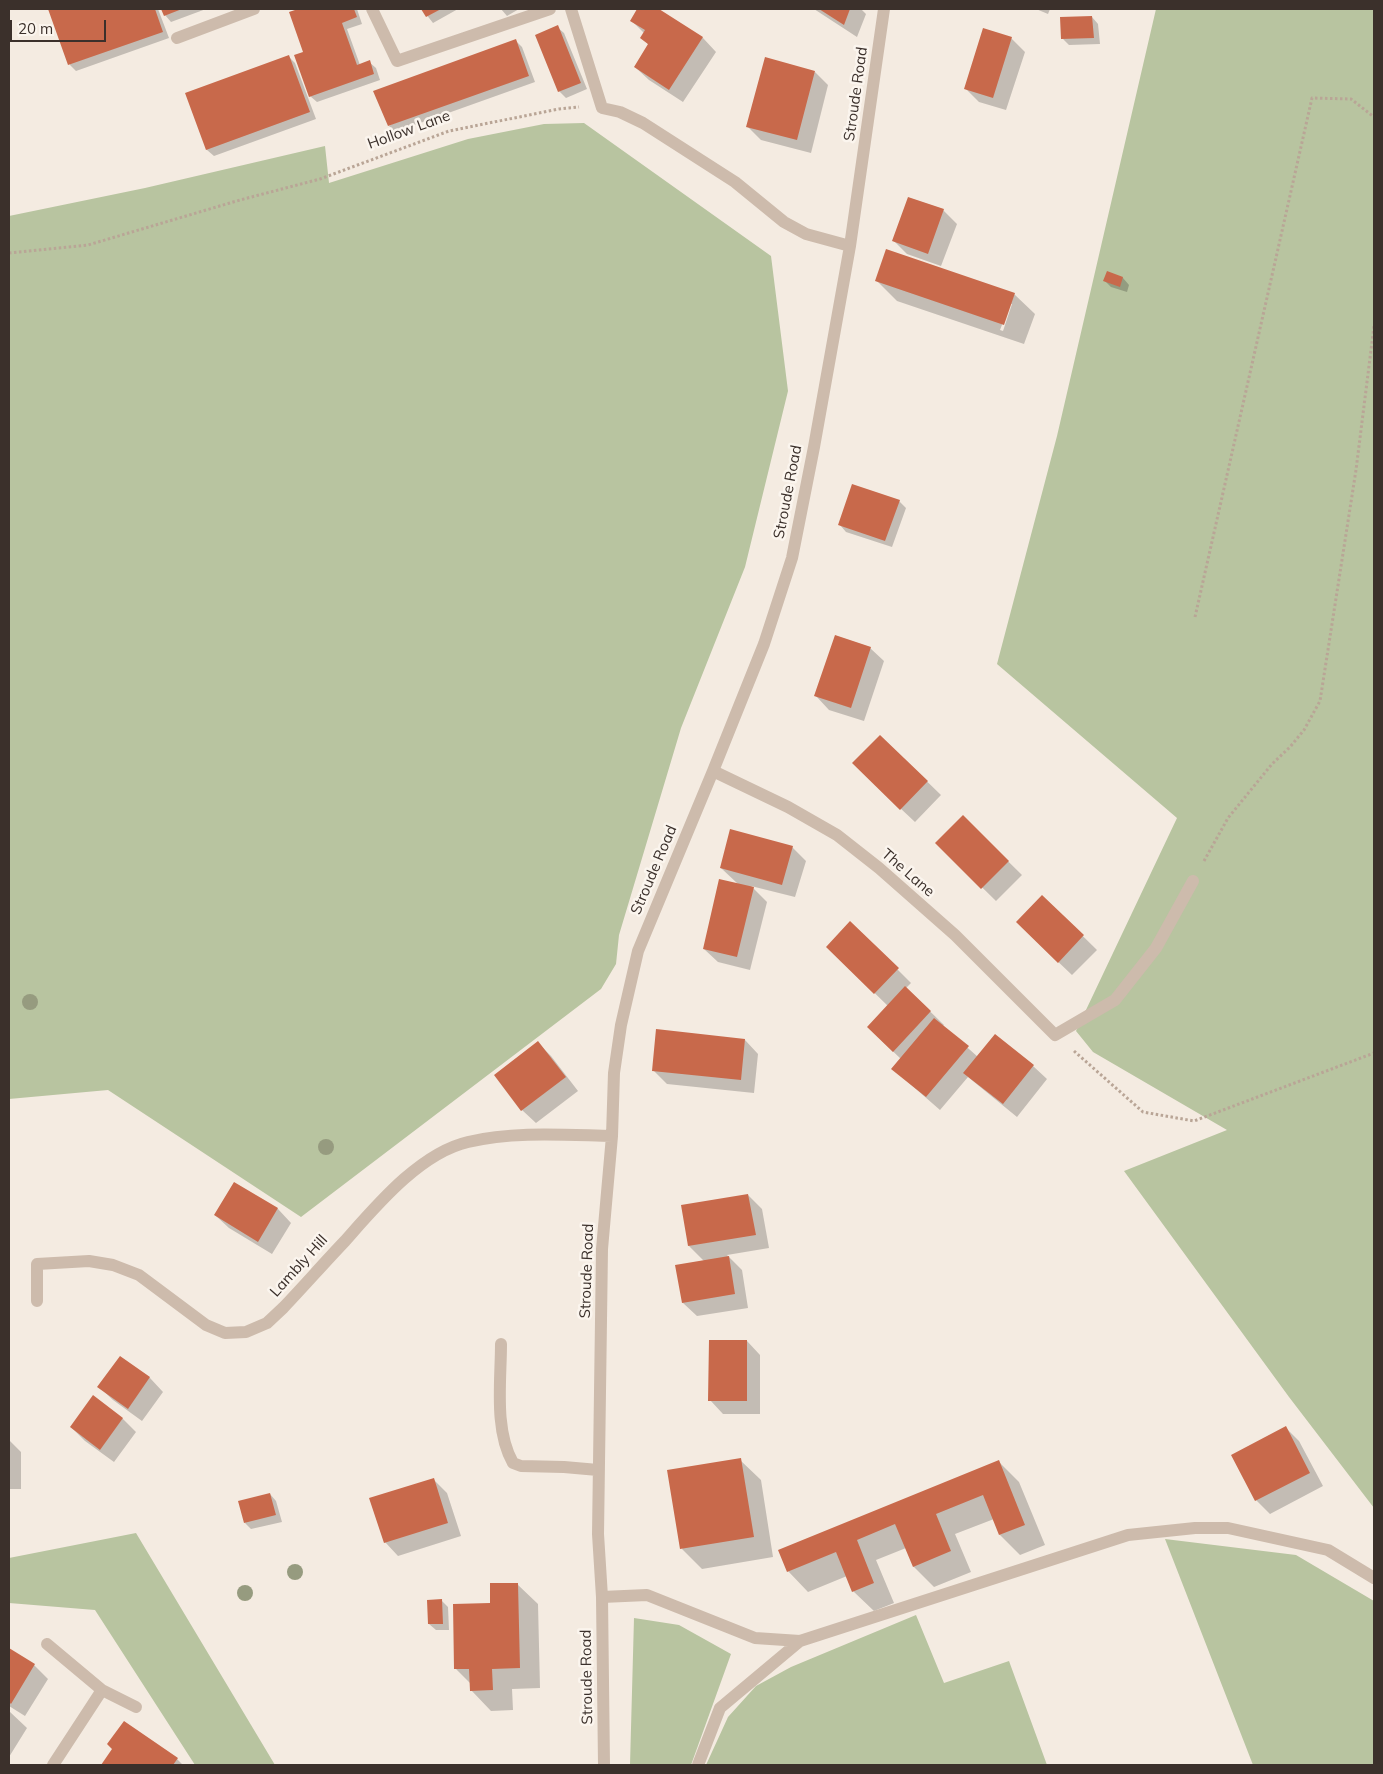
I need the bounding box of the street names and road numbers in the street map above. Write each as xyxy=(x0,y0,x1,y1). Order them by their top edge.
street label: Stroude Road xyxy=(840,46,872,142)
street label: Hollow Lane xyxy=(365,107,453,153)
street label: Stroude Road xyxy=(770,444,806,540)
street label: Stroude Road xyxy=(627,823,681,917)
street label: The Lane xyxy=(878,845,938,901)
street label: Stroude Road xyxy=(576,1223,598,1319)
street label: Lambly Hill xyxy=(267,1231,331,1301)
street label: Stroude Road xyxy=(577,1629,597,1725)

